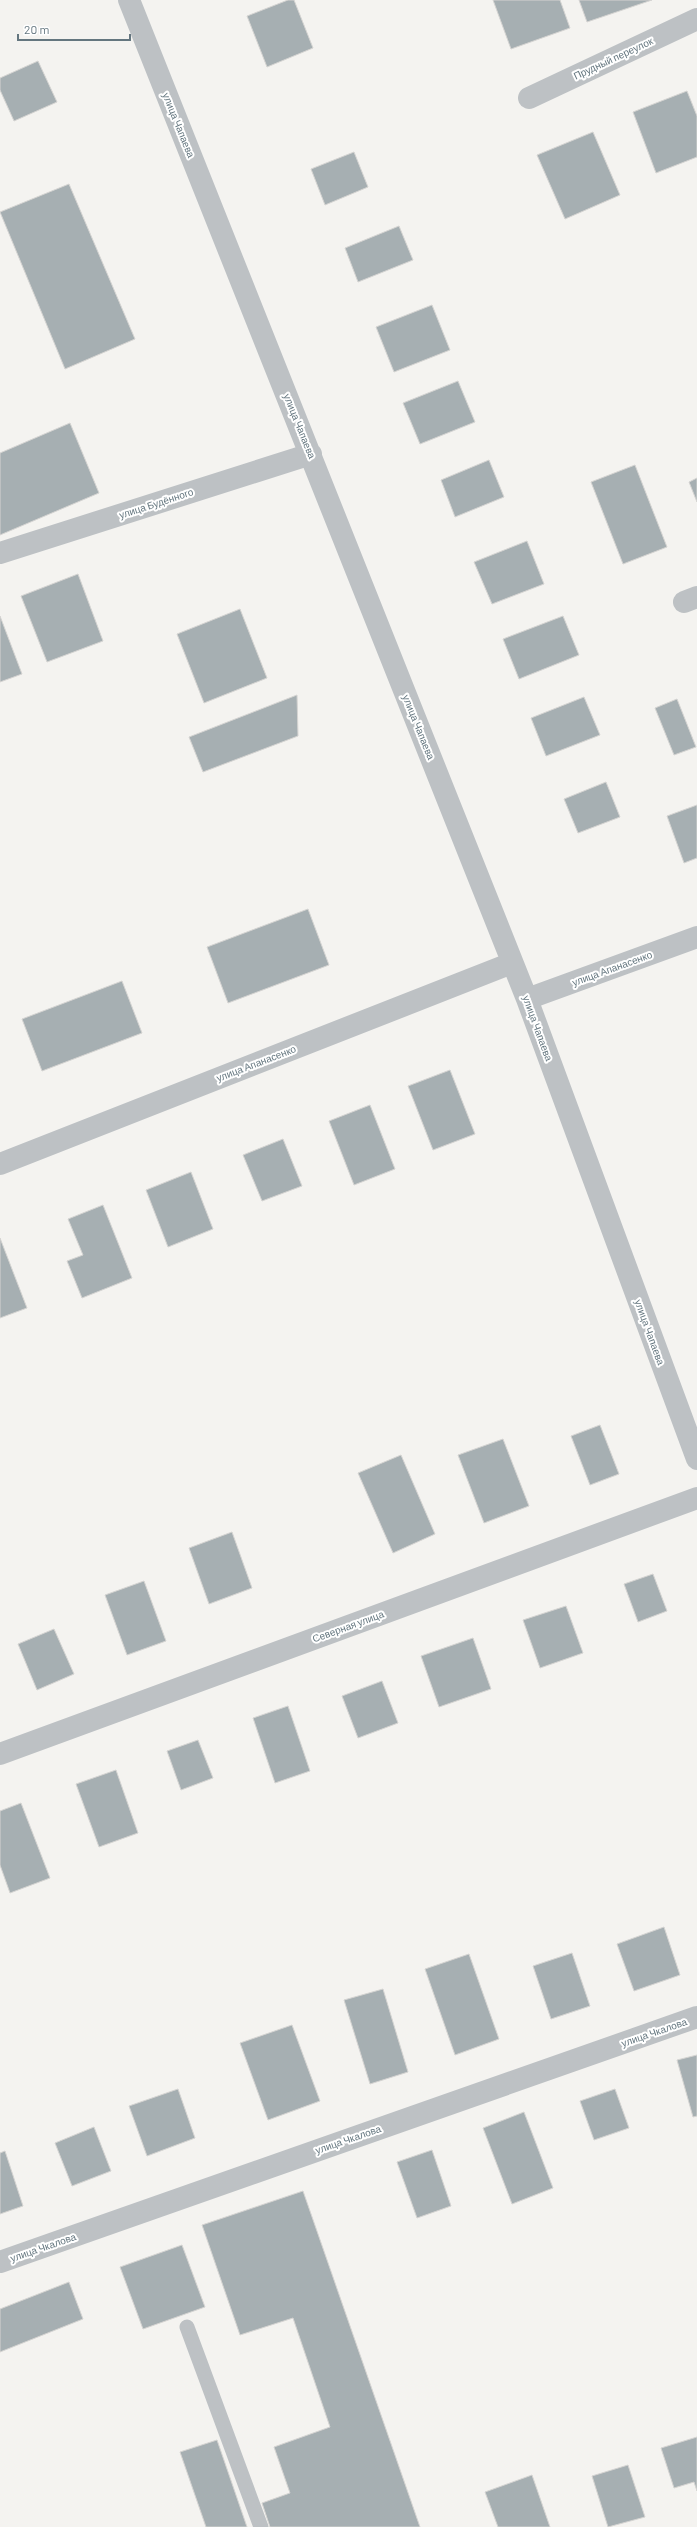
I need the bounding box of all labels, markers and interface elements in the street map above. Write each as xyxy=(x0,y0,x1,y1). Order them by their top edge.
scale bar xyxy=(18,16,130,42)
text: 20 m xyxy=(24,22,50,36)
street label: Прудный переулок xyxy=(571,34,655,82)
street label: улица Чапаева xyxy=(161,91,198,160)
street label: улица Чапаева xyxy=(282,392,319,461)
street label: улица Будённого xyxy=(117,485,195,521)
street label: улица Чапаева xyxy=(401,693,438,762)
street label: улица Апанасенко xyxy=(570,948,654,988)
street label: улица Чапаева xyxy=(521,994,556,1063)
street label: улица Апанасенко xyxy=(214,1042,298,1084)
street label: улица Чапаева xyxy=(633,1298,668,1367)
street label: Северная улица xyxy=(311,1607,386,1644)
street label: улица Чкалова xyxy=(620,2015,689,2049)
street label: улица Чкалова xyxy=(314,2122,383,2156)
street label: улица Чкалова xyxy=(9,2230,78,2264)

